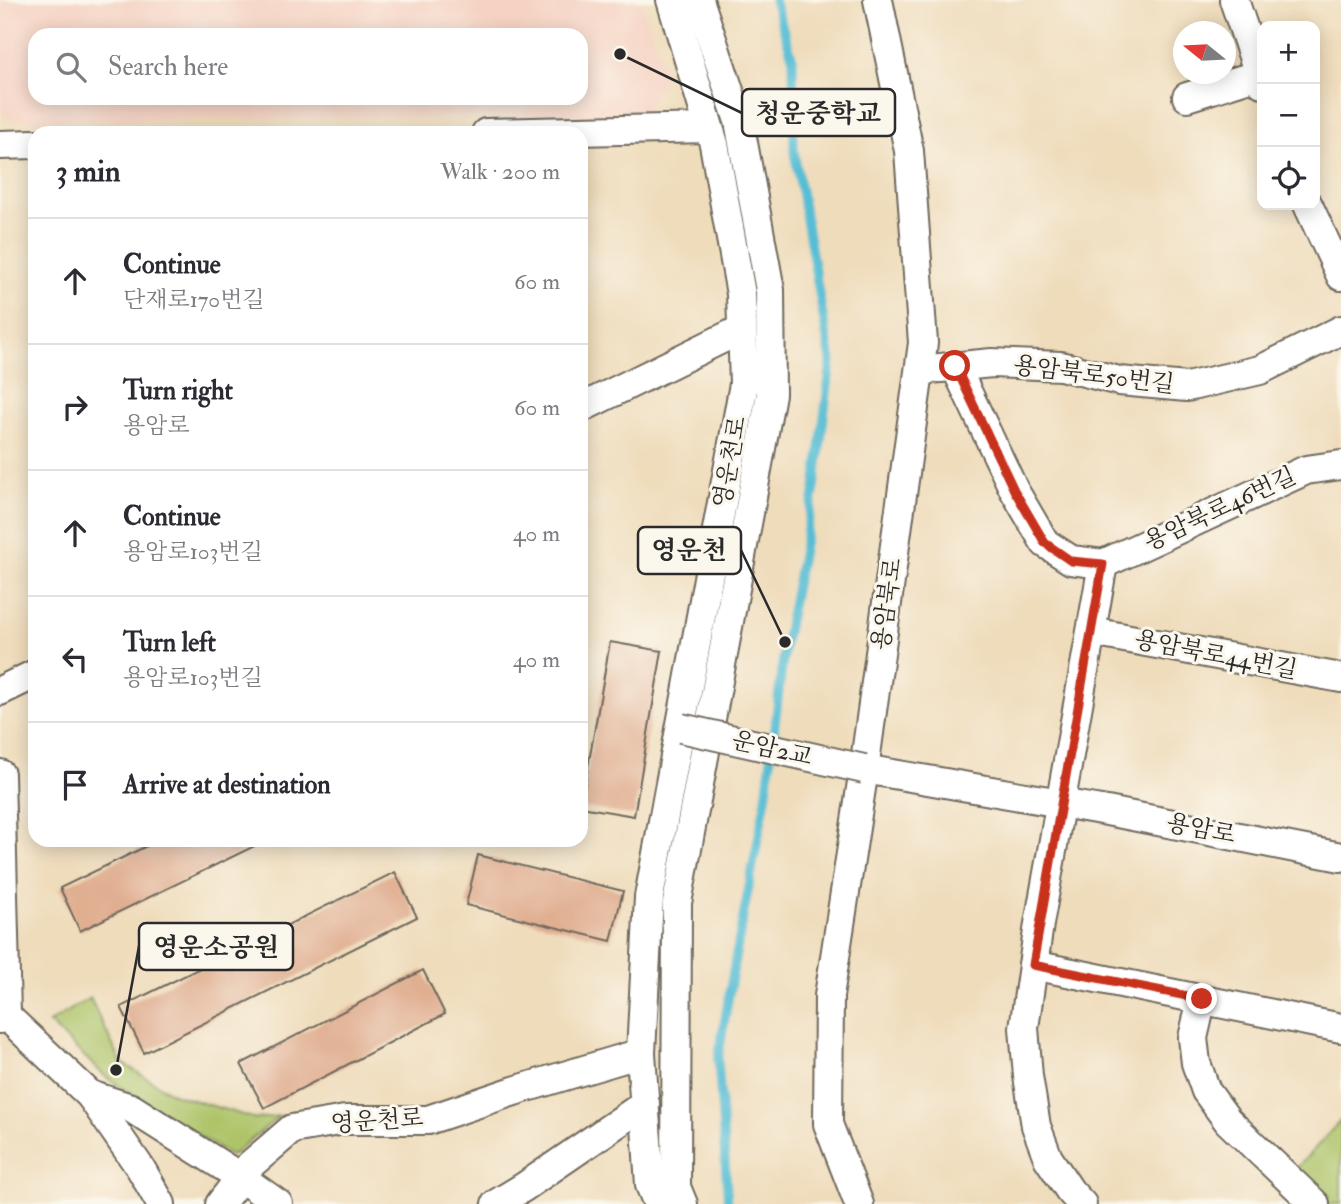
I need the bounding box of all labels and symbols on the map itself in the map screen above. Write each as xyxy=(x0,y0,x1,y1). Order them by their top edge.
north arrow xyxy=(1173,21,1236,84)
callout: 청운중학교 xyxy=(742,89,895,136)
text: 청운중학교 xyxy=(755,98,881,130)
route start xyxy=(939,350,970,381)
street label: 용암북로50번길 xyxy=(1012,350,1176,400)
street label: 영운천로 xyxy=(707,414,753,510)
street label: 용암북로46번길 xyxy=(1139,460,1301,558)
callout: 영운천 xyxy=(638,527,741,574)
text: 영운천 xyxy=(651,535,727,567)
street label: 용암북로 xyxy=(865,556,909,652)
street label: 용암북로44번길 xyxy=(1132,624,1300,686)
street label: 운암2교 xyxy=(729,725,815,773)
street label: 용암로 xyxy=(1164,807,1238,851)
callout: 영운소공원 xyxy=(139,923,293,970)
text: 영운소공원 xyxy=(153,932,279,964)
route end xyxy=(1186,983,1217,1014)
street label: 영운천로 xyxy=(330,1102,424,1140)

